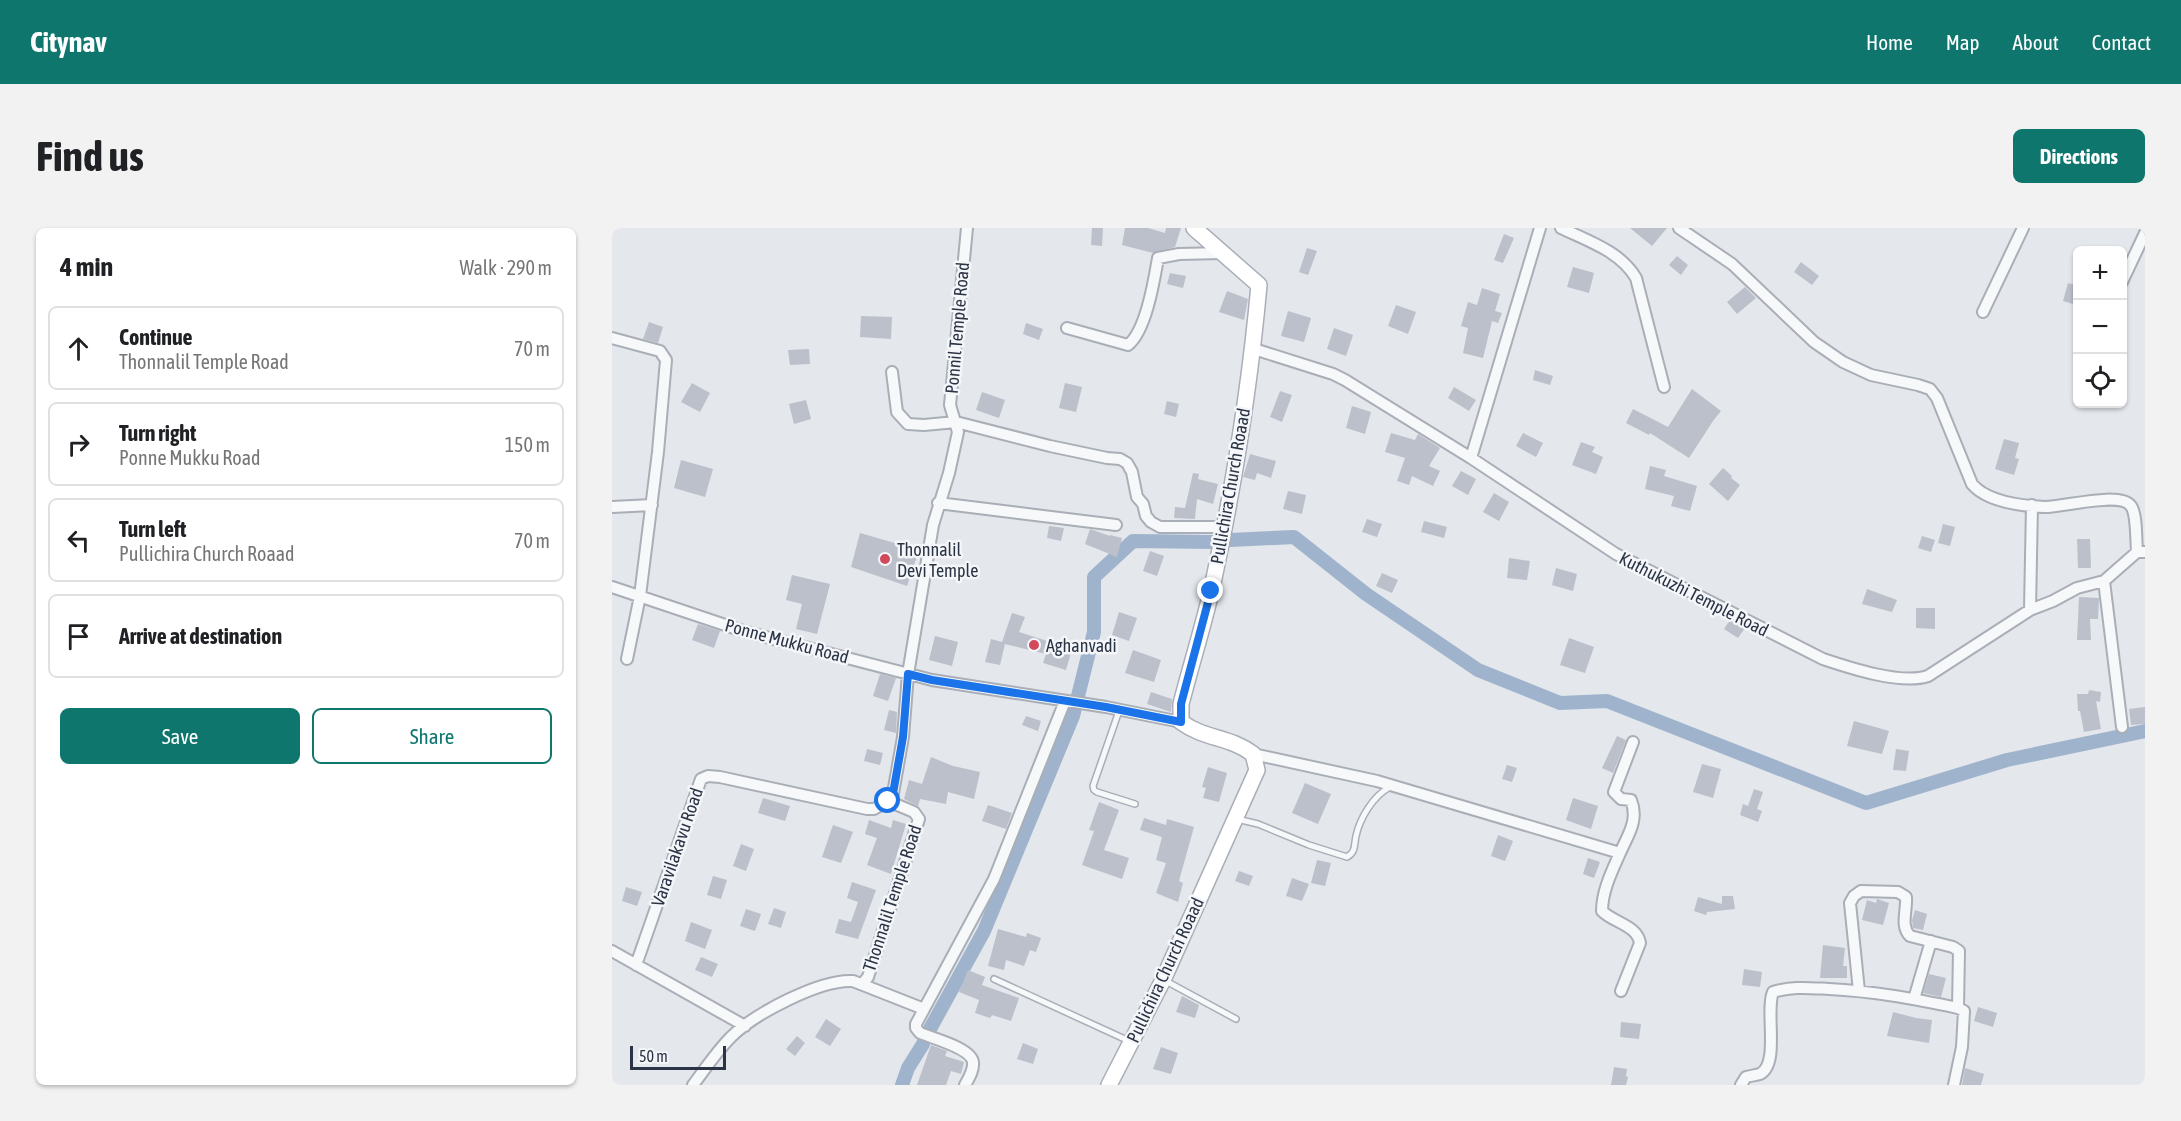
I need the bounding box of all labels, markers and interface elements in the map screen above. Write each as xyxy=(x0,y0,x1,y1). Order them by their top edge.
text: Citynav xyxy=(30,26,107,58)
text: Home xyxy=(1866,30,1913,54)
text: Map xyxy=(1946,30,1980,54)
text: About xyxy=(2013,30,2059,54)
text: Contact xyxy=(2092,30,2151,54)
button: Directions xyxy=(2013,129,2145,183)
text: Find us xyxy=(36,132,144,180)
map controls xyxy=(2073,246,2127,408)
button: + xyxy=(2073,246,2127,300)
text: 4 min xyxy=(60,252,113,282)
text: Walk · 290 m xyxy=(460,256,552,279)
street label: Ponnil Temple Road xyxy=(941,261,973,395)
button: − xyxy=(2073,300,2127,354)
text: Continue xyxy=(119,324,193,350)
icon: ahead xyxy=(62,332,95,365)
text: 70 m xyxy=(514,337,550,360)
text: Thonnalil Temple Road xyxy=(119,350,289,373)
button: locate xyxy=(2073,354,2127,408)
street label: Pullichira Church Roaad xyxy=(1206,406,1254,566)
text: Turn right xyxy=(119,420,196,446)
icon: right xyxy=(62,428,95,461)
text: 150 m xyxy=(505,433,550,456)
text: Ponne Mukku Road xyxy=(119,446,260,469)
text: Turn left xyxy=(119,516,186,542)
icon: left xyxy=(62,524,95,557)
text: 70 m xyxy=(514,529,550,552)
place label: Thonnalil Devi Temple xyxy=(897,539,978,581)
text: Pullichira Church Roaad xyxy=(119,542,294,565)
street label: Kuthukuzhi Temple Road xyxy=(1616,547,1772,641)
marker: Thonnalil Devi Temple xyxy=(878,552,892,566)
route end xyxy=(1197,577,1223,603)
street label: Ponne Mukku Road xyxy=(723,614,851,668)
icon: arrive xyxy=(62,620,95,653)
text: Arrive at destination xyxy=(119,623,282,649)
place label: Aghanvadi xyxy=(1046,635,1117,656)
marker: Aghanvadi xyxy=(1027,638,1041,652)
button: Save xyxy=(60,708,300,764)
button: Share xyxy=(312,708,552,764)
street label: Varavilakavu Road xyxy=(647,785,707,909)
route start xyxy=(874,787,900,813)
street label: Thonnalil Temple Road xyxy=(858,822,926,974)
street label: Pullichira Church Roaad xyxy=(1122,894,1208,1046)
scale bar xyxy=(630,1043,726,1070)
text: 50 m xyxy=(639,1047,668,1065)

